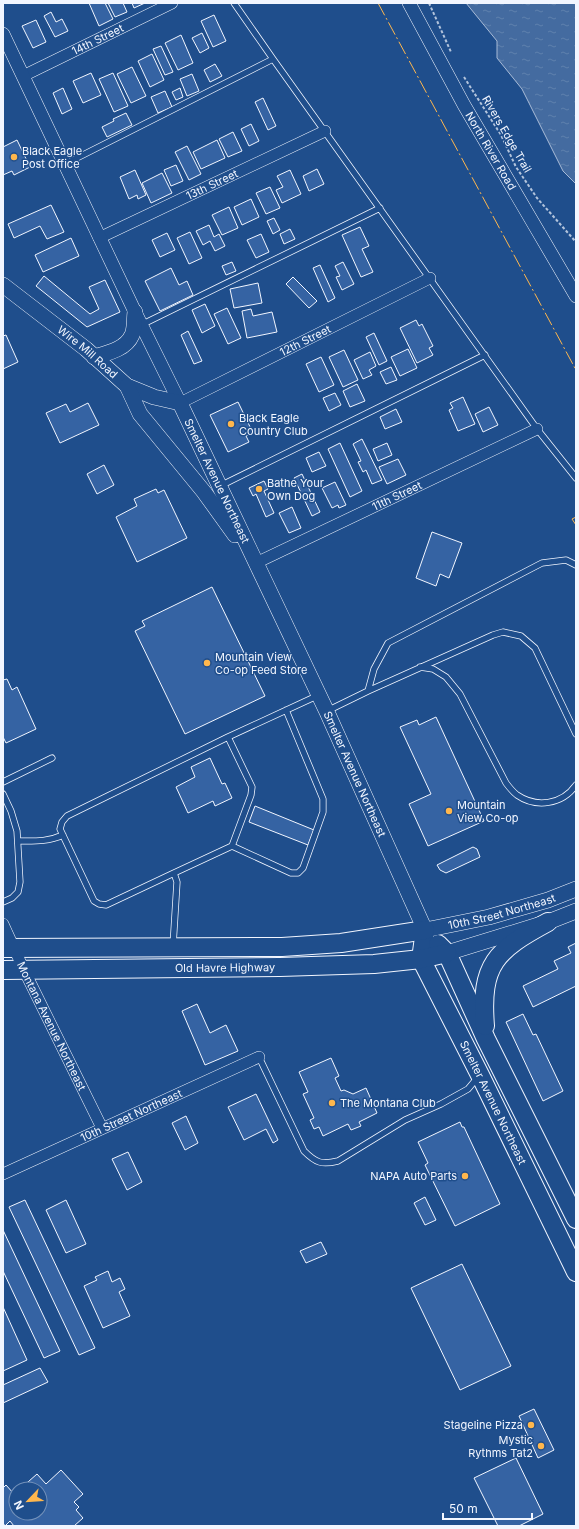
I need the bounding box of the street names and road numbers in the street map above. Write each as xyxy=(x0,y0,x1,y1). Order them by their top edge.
street label: 14th Street xyxy=(69,21,126,58)
street label: Rivers Edge Trail xyxy=(479,93,535,175)
street label: North River Road xyxy=(462,109,519,192)
street label: 13th Street xyxy=(184,166,240,203)
street label: 12th Street xyxy=(277,322,334,359)
street label: Wire Mill Road xyxy=(55,323,121,381)
street label: Smelter Avenue Northeast xyxy=(181,416,253,546)
street label: 11th Street xyxy=(370,478,424,514)
street label: Smelter Avenue Northeast xyxy=(321,709,389,839)
street label: 10th Street Northeast xyxy=(447,891,558,932)
street label: Montana Avenue Northeast xyxy=(14,959,90,1093)
street label: Old Havre Highway xyxy=(175,960,275,975)
street label: Smelter Avenue Northeast xyxy=(457,1038,530,1167)
street label: 10th Street Northeast xyxy=(78,1086,185,1145)

